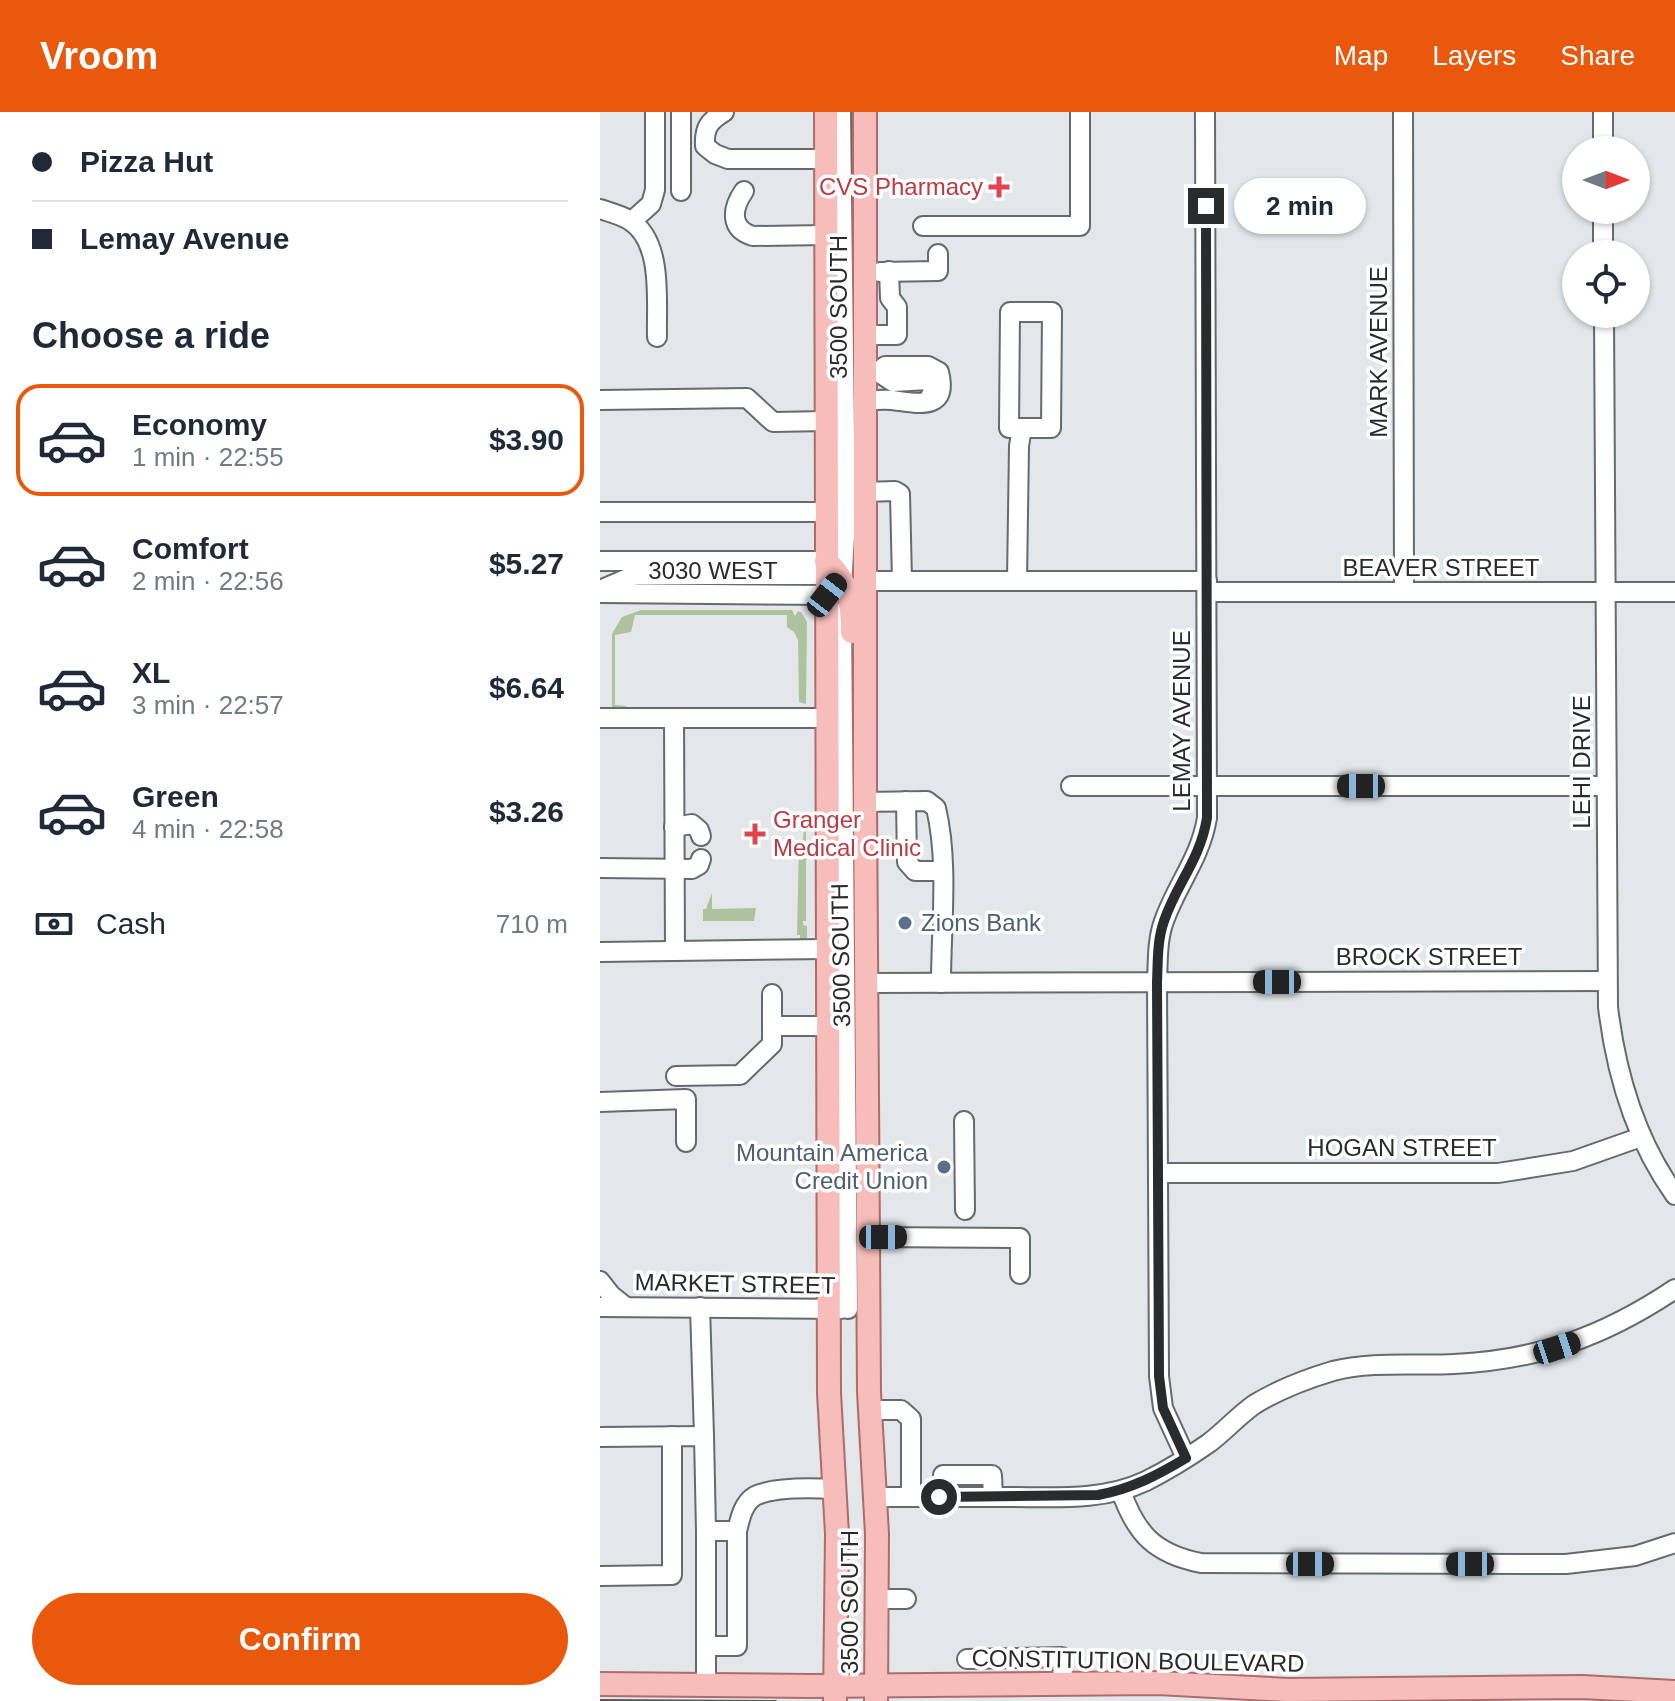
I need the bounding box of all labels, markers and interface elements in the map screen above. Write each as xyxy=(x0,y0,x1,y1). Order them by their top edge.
text: Vroom xyxy=(40,35,158,77)
text: Map xyxy=(1334,40,1388,71)
text: Layers xyxy=(1432,40,1516,71)
text: Share xyxy=(1560,40,1635,71)
north arrow xyxy=(1562,136,1650,224)
map controls xyxy=(1562,136,1650,328)
text: Pizza Hut xyxy=(80,145,213,178)
place label: CVS Pharmacy xyxy=(819,173,983,200)
marker: CVS Pharmacy xyxy=(990,178,1008,196)
callout: 2 min xyxy=(1234,178,1366,234)
route end xyxy=(1188,188,1224,224)
text: 2 min xyxy=(1266,191,1334,221)
text: Lemay Avenue xyxy=(80,222,290,255)
street label: 3500 SOUTH xyxy=(825,235,852,379)
button: locate xyxy=(1562,240,1650,328)
street label: MARK AVENUE xyxy=(1365,266,1392,438)
text: Choose a ride xyxy=(32,315,270,356)
icon: car xyxy=(36,404,108,476)
text: Economy xyxy=(132,408,267,441)
text: $3.90 xyxy=(489,423,564,456)
text: 1 min · 22:55 xyxy=(132,442,284,472)
icon: car xyxy=(36,528,108,600)
text: Comfort xyxy=(132,532,249,565)
text: $5.27 xyxy=(489,547,564,580)
street label: BEAVER STREET xyxy=(1343,554,1540,581)
street label: 3030 WEST xyxy=(648,557,778,584)
text: 2 min · 22:56 xyxy=(132,566,284,596)
car xyxy=(803,569,851,621)
street label: LEMAY AVENUE xyxy=(1168,630,1195,812)
icon: car xyxy=(36,652,108,724)
text: XL xyxy=(132,656,170,689)
text: $6.64 xyxy=(489,671,564,704)
text: 3 min · 22:57 xyxy=(132,690,284,720)
street label: LEHI DRIVE xyxy=(1568,695,1595,829)
car xyxy=(1337,774,1385,798)
icon: car xyxy=(36,776,108,848)
text: Green xyxy=(132,780,219,813)
text: $3.26 xyxy=(489,795,564,828)
place label: Granger Medical Clinic xyxy=(773,806,921,861)
text: 4 min · 22:58 xyxy=(132,814,284,844)
marker: Granger Medical Clinic xyxy=(744,823,766,845)
street label: 3500 SOUTH xyxy=(826,883,855,1027)
icon: cash xyxy=(32,902,76,946)
text: Cash xyxy=(96,907,166,940)
text: 710 m xyxy=(496,909,568,939)
place label: Zions Bank xyxy=(921,909,1042,936)
marker: Zions Bank xyxy=(896,914,914,932)
street label: BROCK STREET xyxy=(1336,943,1523,970)
car xyxy=(1253,970,1301,994)
street label: HOGAN STREET xyxy=(1307,1134,1497,1161)
place label: Mountain America Credit Union xyxy=(736,1139,929,1194)
marker: Mountain America Credit Union xyxy=(935,1158,953,1176)
car xyxy=(859,1225,907,1249)
street label: MARKET STREET xyxy=(634,1268,836,1299)
car xyxy=(1530,1329,1584,1367)
route start xyxy=(921,1479,957,1515)
street label: 3500 SOUTH xyxy=(836,1530,863,1674)
car xyxy=(1286,1552,1334,1576)
car xyxy=(1446,1552,1494,1576)
button: Confirm xyxy=(32,1593,568,1685)
street label: CONSTITUTION BOULEVARD xyxy=(971,1644,1305,1677)

